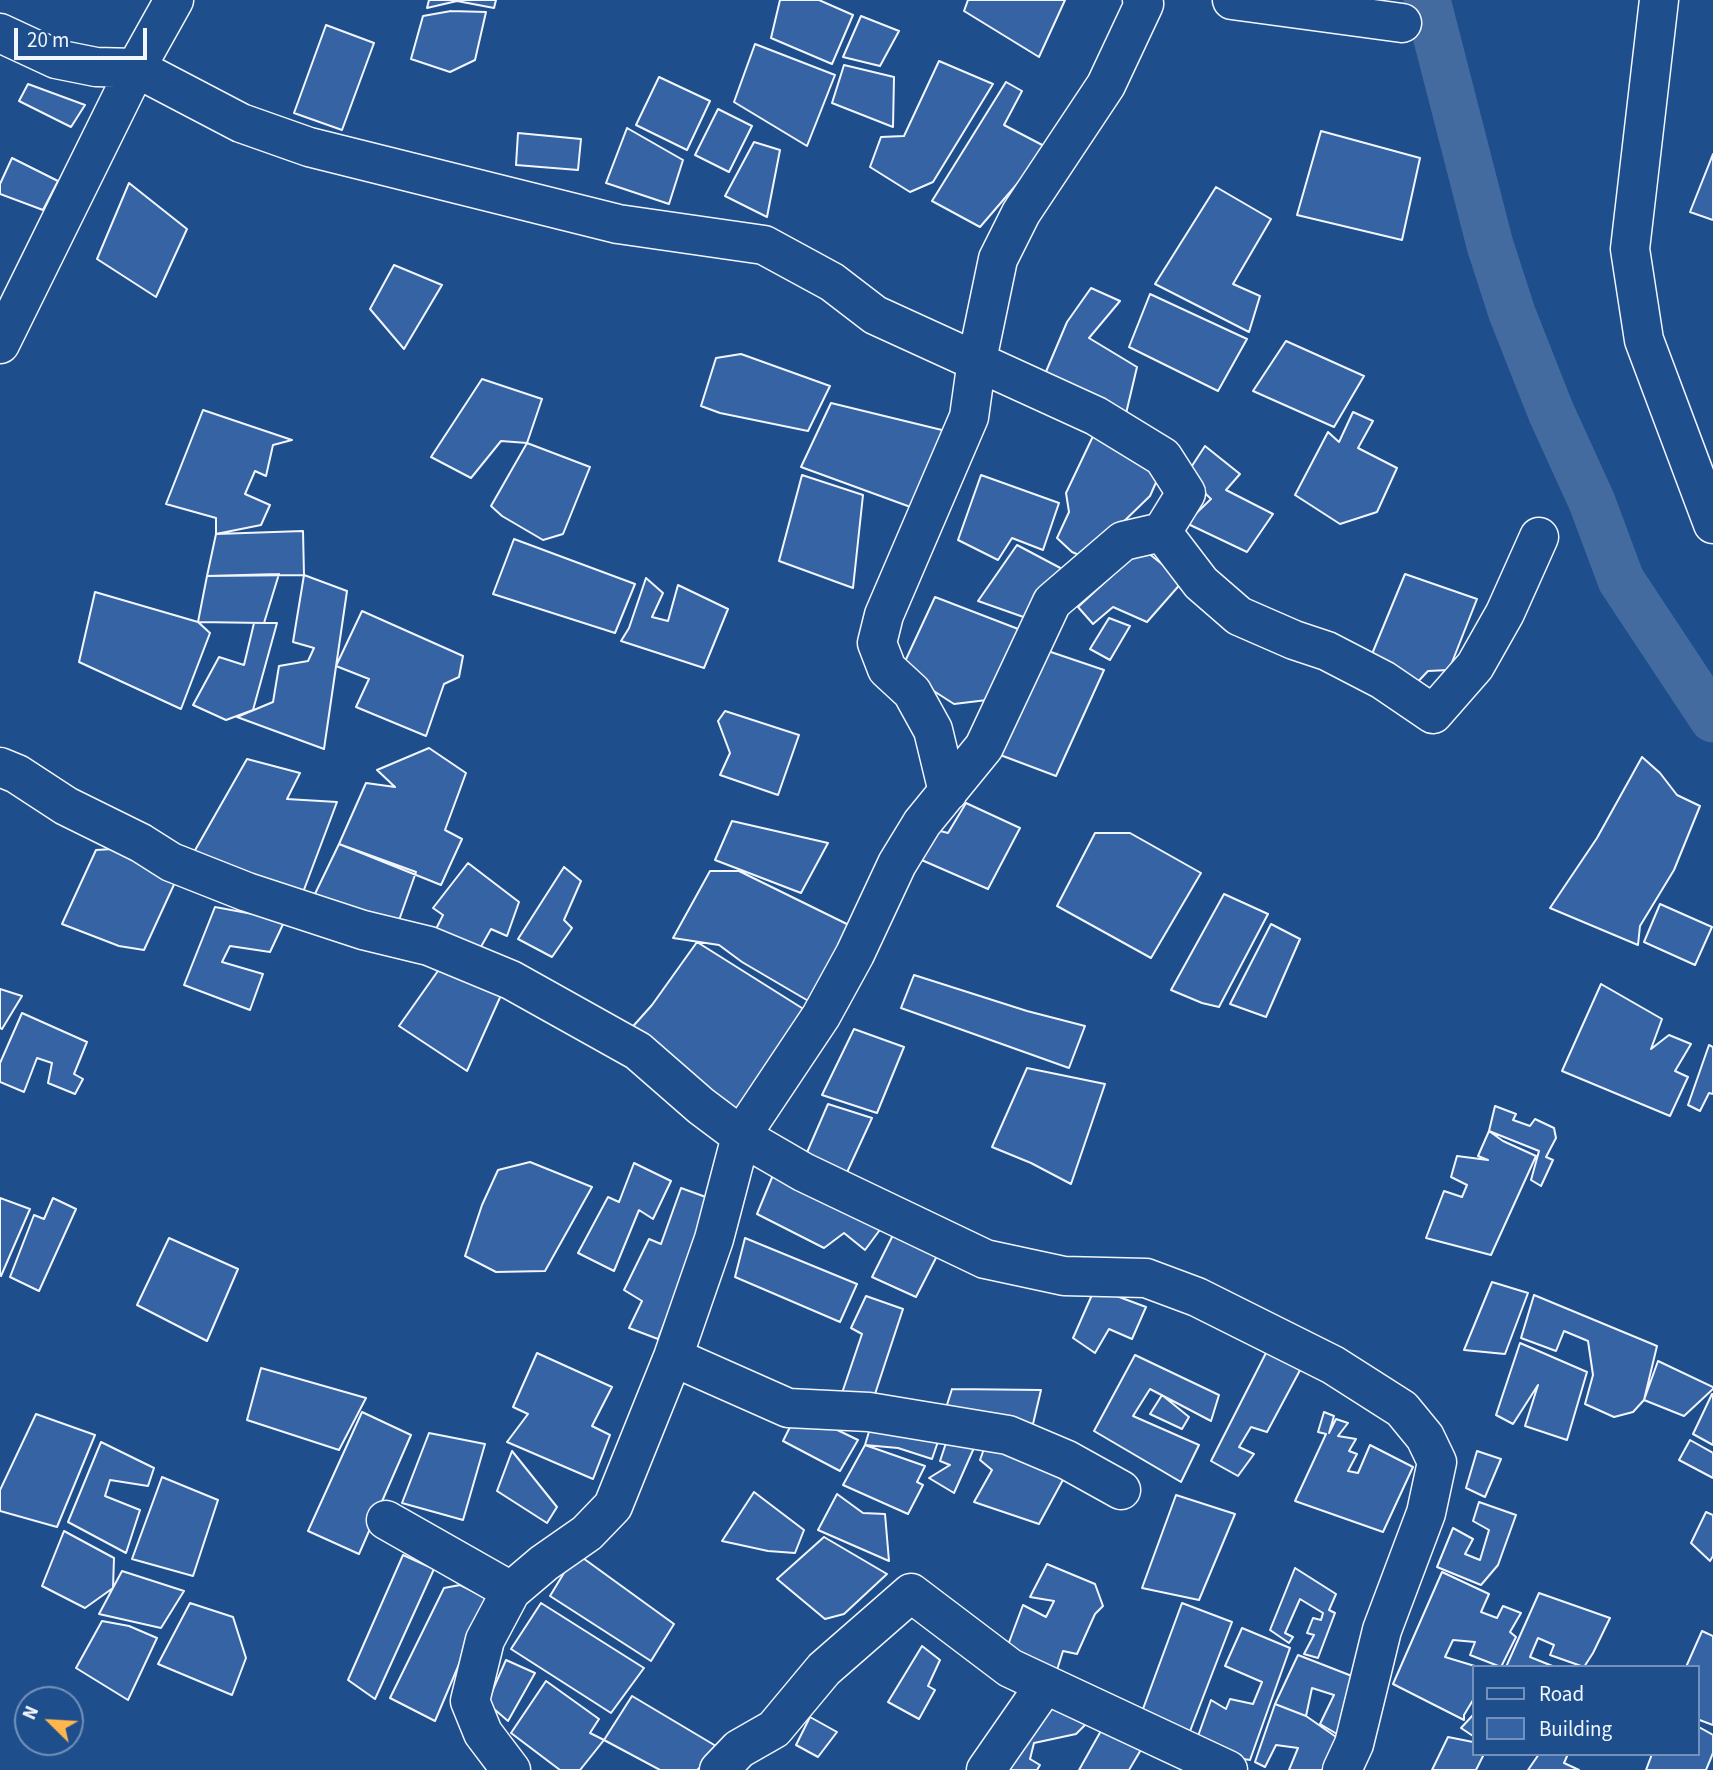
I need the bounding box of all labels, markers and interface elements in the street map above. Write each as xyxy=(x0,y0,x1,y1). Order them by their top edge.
scale bar xyxy=(18,14,150,58)
text: 20 m xyxy=(27,25,69,55)
legend xyxy=(1472,1665,1699,1756)
text: Road xyxy=(1539,1679,1584,1709)
north arrow xyxy=(14,1686,84,1756)
text: N xyxy=(16,1702,46,1724)
text: Building xyxy=(1539,1714,1612,1744)

